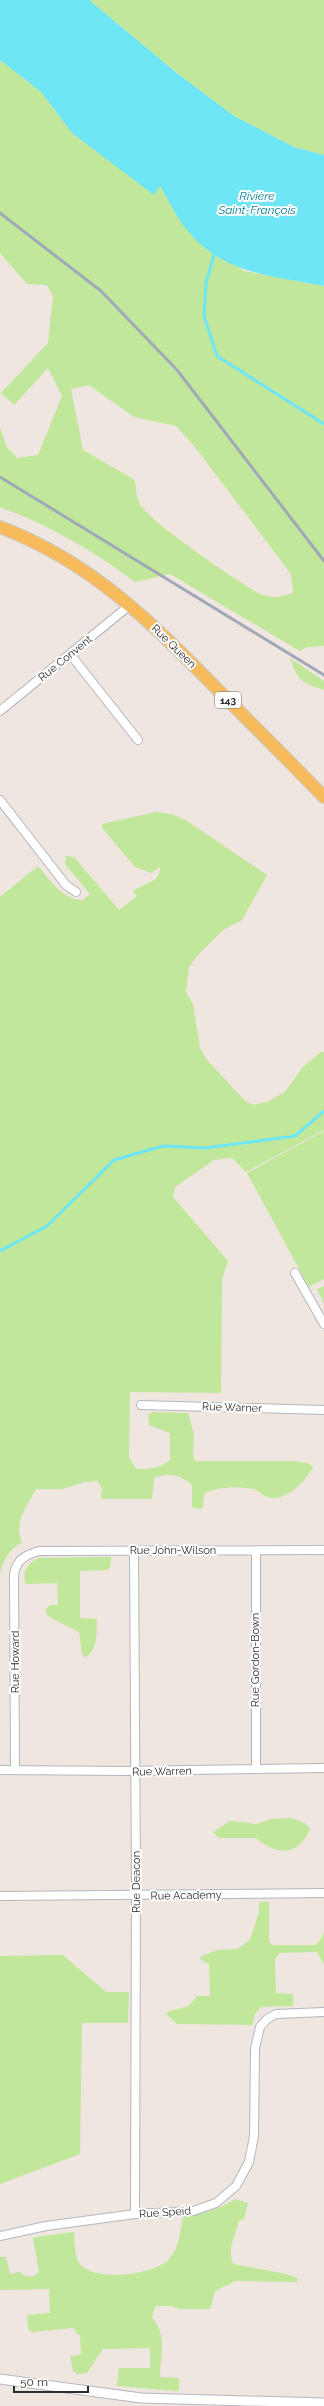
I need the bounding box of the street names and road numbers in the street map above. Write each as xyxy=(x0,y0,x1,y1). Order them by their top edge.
street label: Rue Queen xyxy=(149,622,199,671)
street label: Rue Convent xyxy=(36,633,95,684)
road number: 143 xyxy=(215,692,241,708)
street label: Rue Warner xyxy=(202,1400,262,1415)
street label: Rue John-Wilson xyxy=(130,1544,216,1557)
street label: Rue Gordon-Bown xyxy=(249,1613,262,1707)
street label: Rue Howard xyxy=(9,1631,22,1693)
street label: Rue Warren xyxy=(132,1764,192,1779)
street label: Rue Deacon xyxy=(130,1851,143,1913)
street label: Rue Academy xyxy=(150,1888,222,1903)
street label: Rue Speid xyxy=(139,2204,192,2221)

